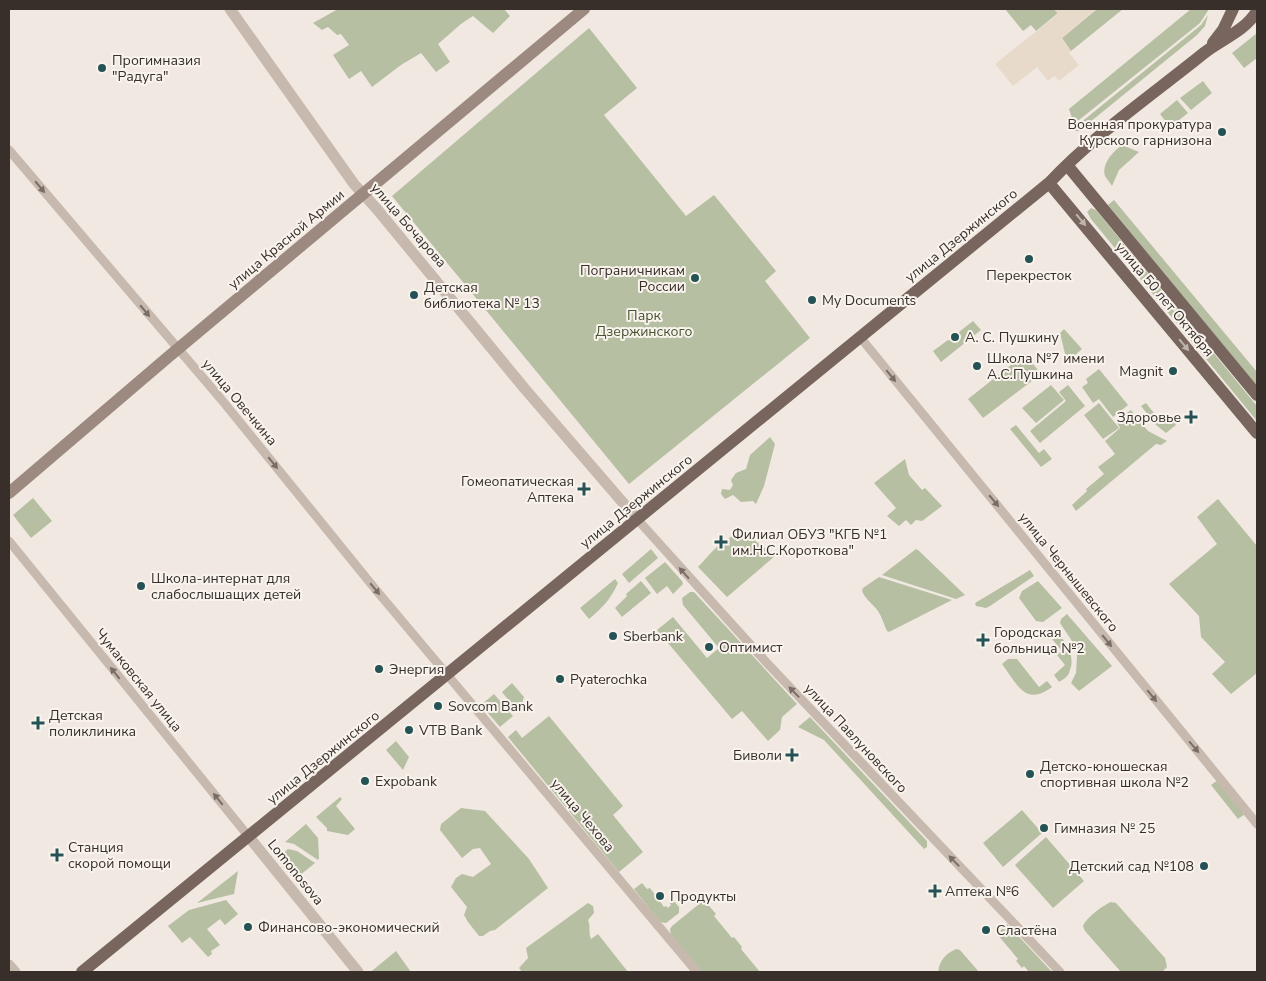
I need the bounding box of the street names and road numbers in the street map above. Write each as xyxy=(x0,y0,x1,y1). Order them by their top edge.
street label: улица Бочарова xyxy=(367,179,451,272)
street label: улица Дзержинского xyxy=(901,184,1022,287)
street label: улица Красной Армии xyxy=(224,185,348,294)
street label: улица 50 лет Октября xyxy=(1111,238,1218,361)
street label: улица Овечкина xyxy=(198,355,281,450)
street label: улица Дзержинского xyxy=(576,450,697,553)
street label: улица Чернышевского xyxy=(1014,509,1123,636)
street label: Чумаковская улица xyxy=(91,625,186,736)
street label: улица Павлуновского xyxy=(800,679,912,797)
street label: улица Дзержинского xyxy=(263,706,384,809)
street label: улица Чехова xyxy=(546,775,619,856)
street label: Lomonosova xyxy=(263,835,328,909)

